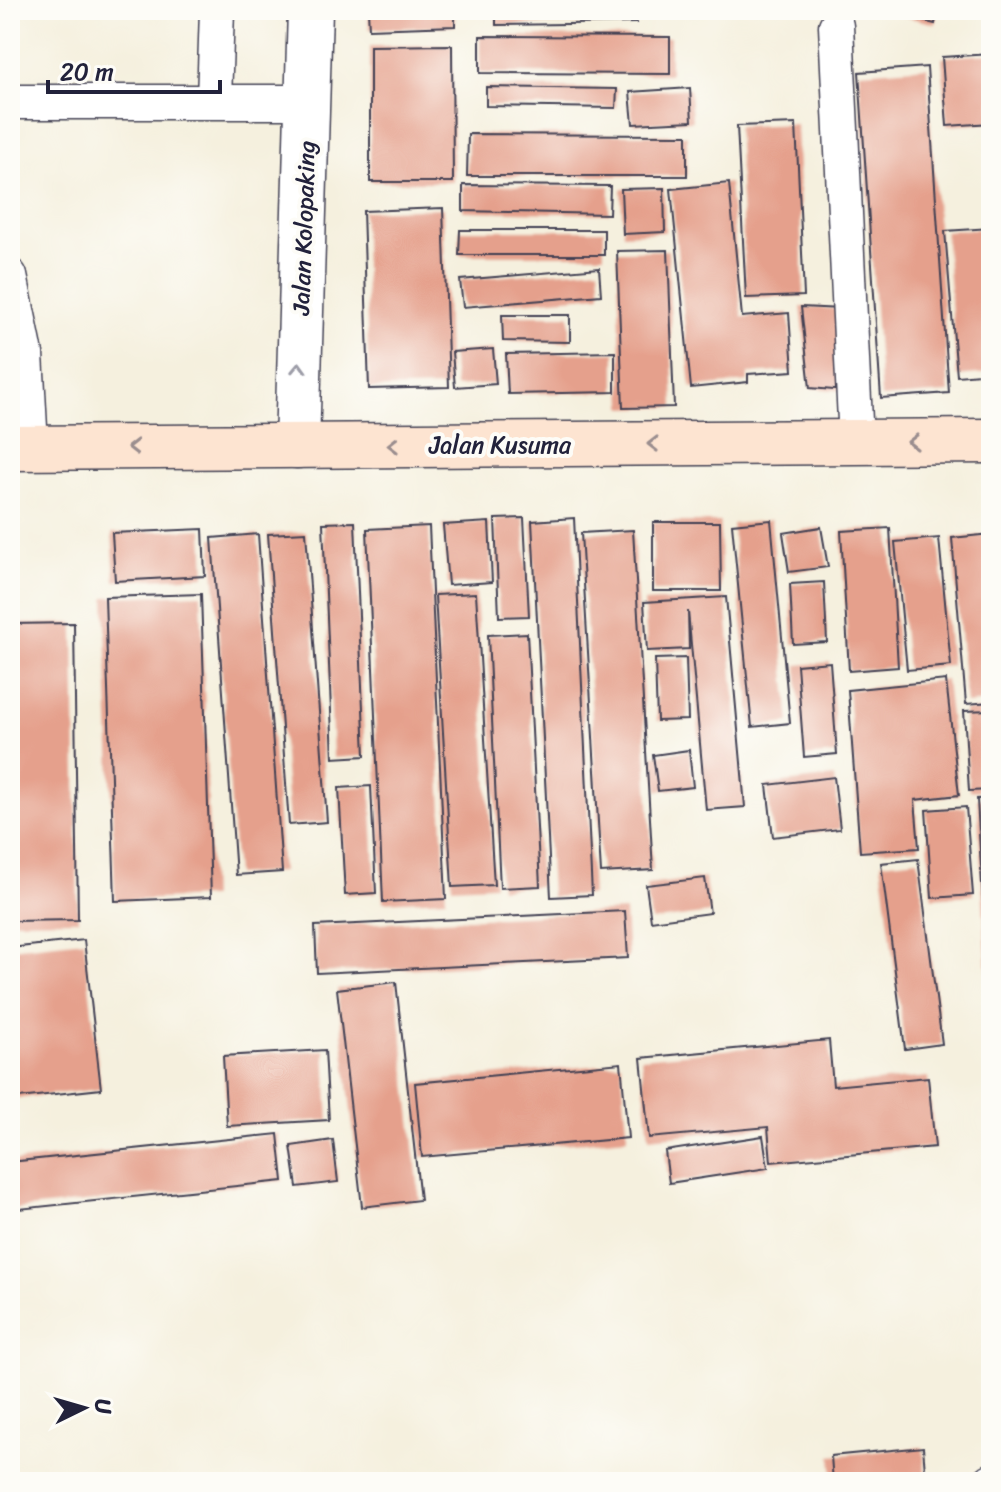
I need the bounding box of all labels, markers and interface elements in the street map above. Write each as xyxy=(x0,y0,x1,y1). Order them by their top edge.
scale bar xyxy=(48,44,220,94)
text: 20 m xyxy=(60,51,114,93)
street label: Jalan Kolopaking xyxy=(280,140,328,317)
one-way arrow xyxy=(291,361,308,374)
street label: Jalan Kusuma xyxy=(428,424,572,466)
one-way arrow xyxy=(906,433,919,451)
one-way arrow xyxy=(646,435,659,452)
one-way arrow xyxy=(386,437,399,454)
one-way arrow xyxy=(126,438,139,455)
north arrow xyxy=(44,1368,124,1448)
text: U xyxy=(83,1397,124,1417)

